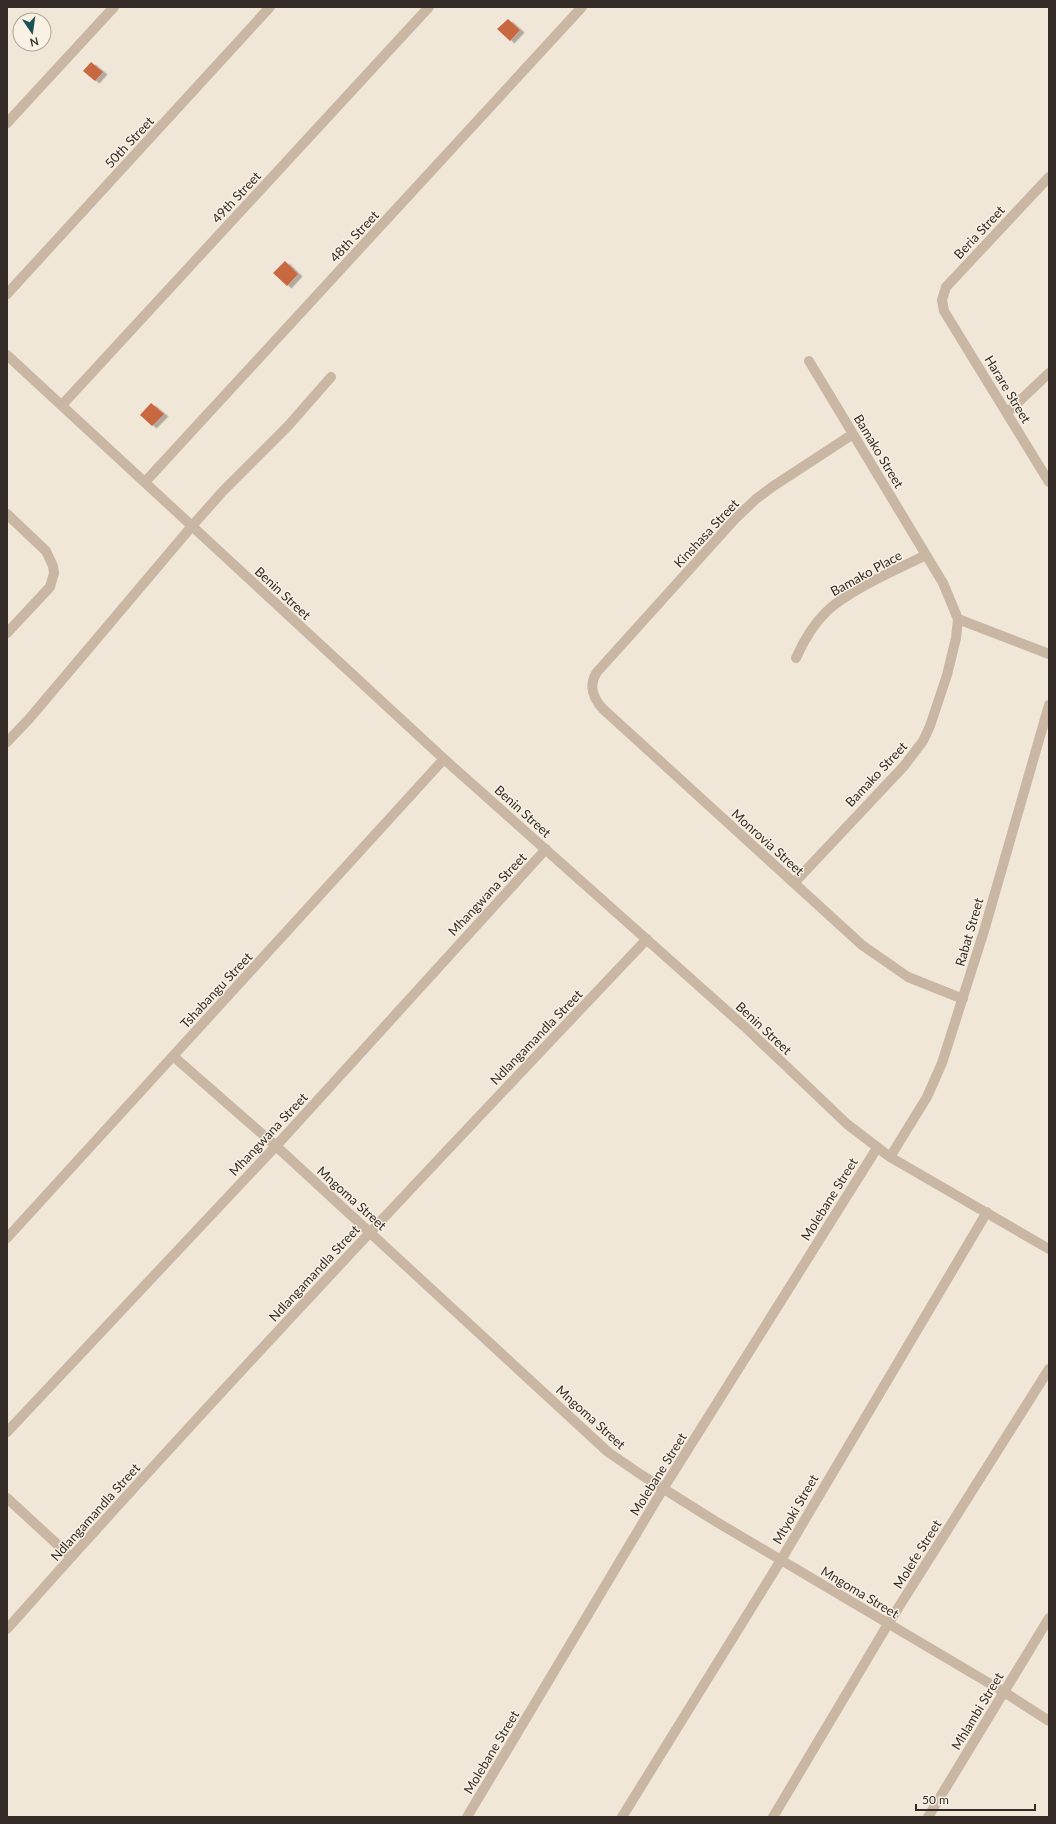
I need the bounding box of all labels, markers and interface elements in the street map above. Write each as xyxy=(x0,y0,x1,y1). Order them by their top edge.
north arrow xyxy=(12,12,52,52)
text: N xyxy=(29,35,40,50)
street label: 50th Street xyxy=(101,113,157,171)
street label: 49th Street xyxy=(208,168,264,226)
street label: Beria Street xyxy=(950,202,1008,262)
street label: 48th Street xyxy=(326,207,382,265)
street label: Harare Street xyxy=(982,352,1035,426)
street label: Bamako Street xyxy=(851,411,907,491)
street label: Kinshasa Street xyxy=(670,495,742,571)
street label: Bamako Place xyxy=(828,547,905,599)
street label: Benin Street xyxy=(252,563,314,623)
street label: Bamako Street xyxy=(842,738,910,810)
street label: Benin Street xyxy=(492,782,555,841)
street label: Monrovia Street xyxy=(728,805,808,879)
street label: Mhangwana Street xyxy=(444,849,530,939)
street label: Rabat Street xyxy=(952,896,986,968)
street label: Tshabangu Street xyxy=(177,948,256,1031)
street label: Ndlangamandla Street xyxy=(487,986,586,1088)
street label: Benin Street xyxy=(733,998,795,1058)
street label: Mhangwana Street xyxy=(225,1089,311,1179)
street label: Molebane Street xyxy=(797,1154,861,1243)
street label: Mngoma Street xyxy=(314,1163,390,1234)
street label: Ndlangamandla Street xyxy=(265,1221,363,1324)
street label: Mngoma Street xyxy=(553,1382,629,1453)
street label: Molebane Street xyxy=(626,1429,690,1518)
street label: Ndlangamandla Street xyxy=(47,1460,143,1564)
street label: Mtyoki Street xyxy=(769,1471,822,1547)
street label: Molefe Street xyxy=(890,1516,945,1591)
street label: Mngoma Street xyxy=(818,1562,902,1622)
street label: Mhlambi Street xyxy=(948,1669,1007,1753)
street label: Molebane Street xyxy=(460,1707,522,1797)
scale bar xyxy=(916,1786,1035,1812)
text: 50 m xyxy=(922,1792,949,1807)

